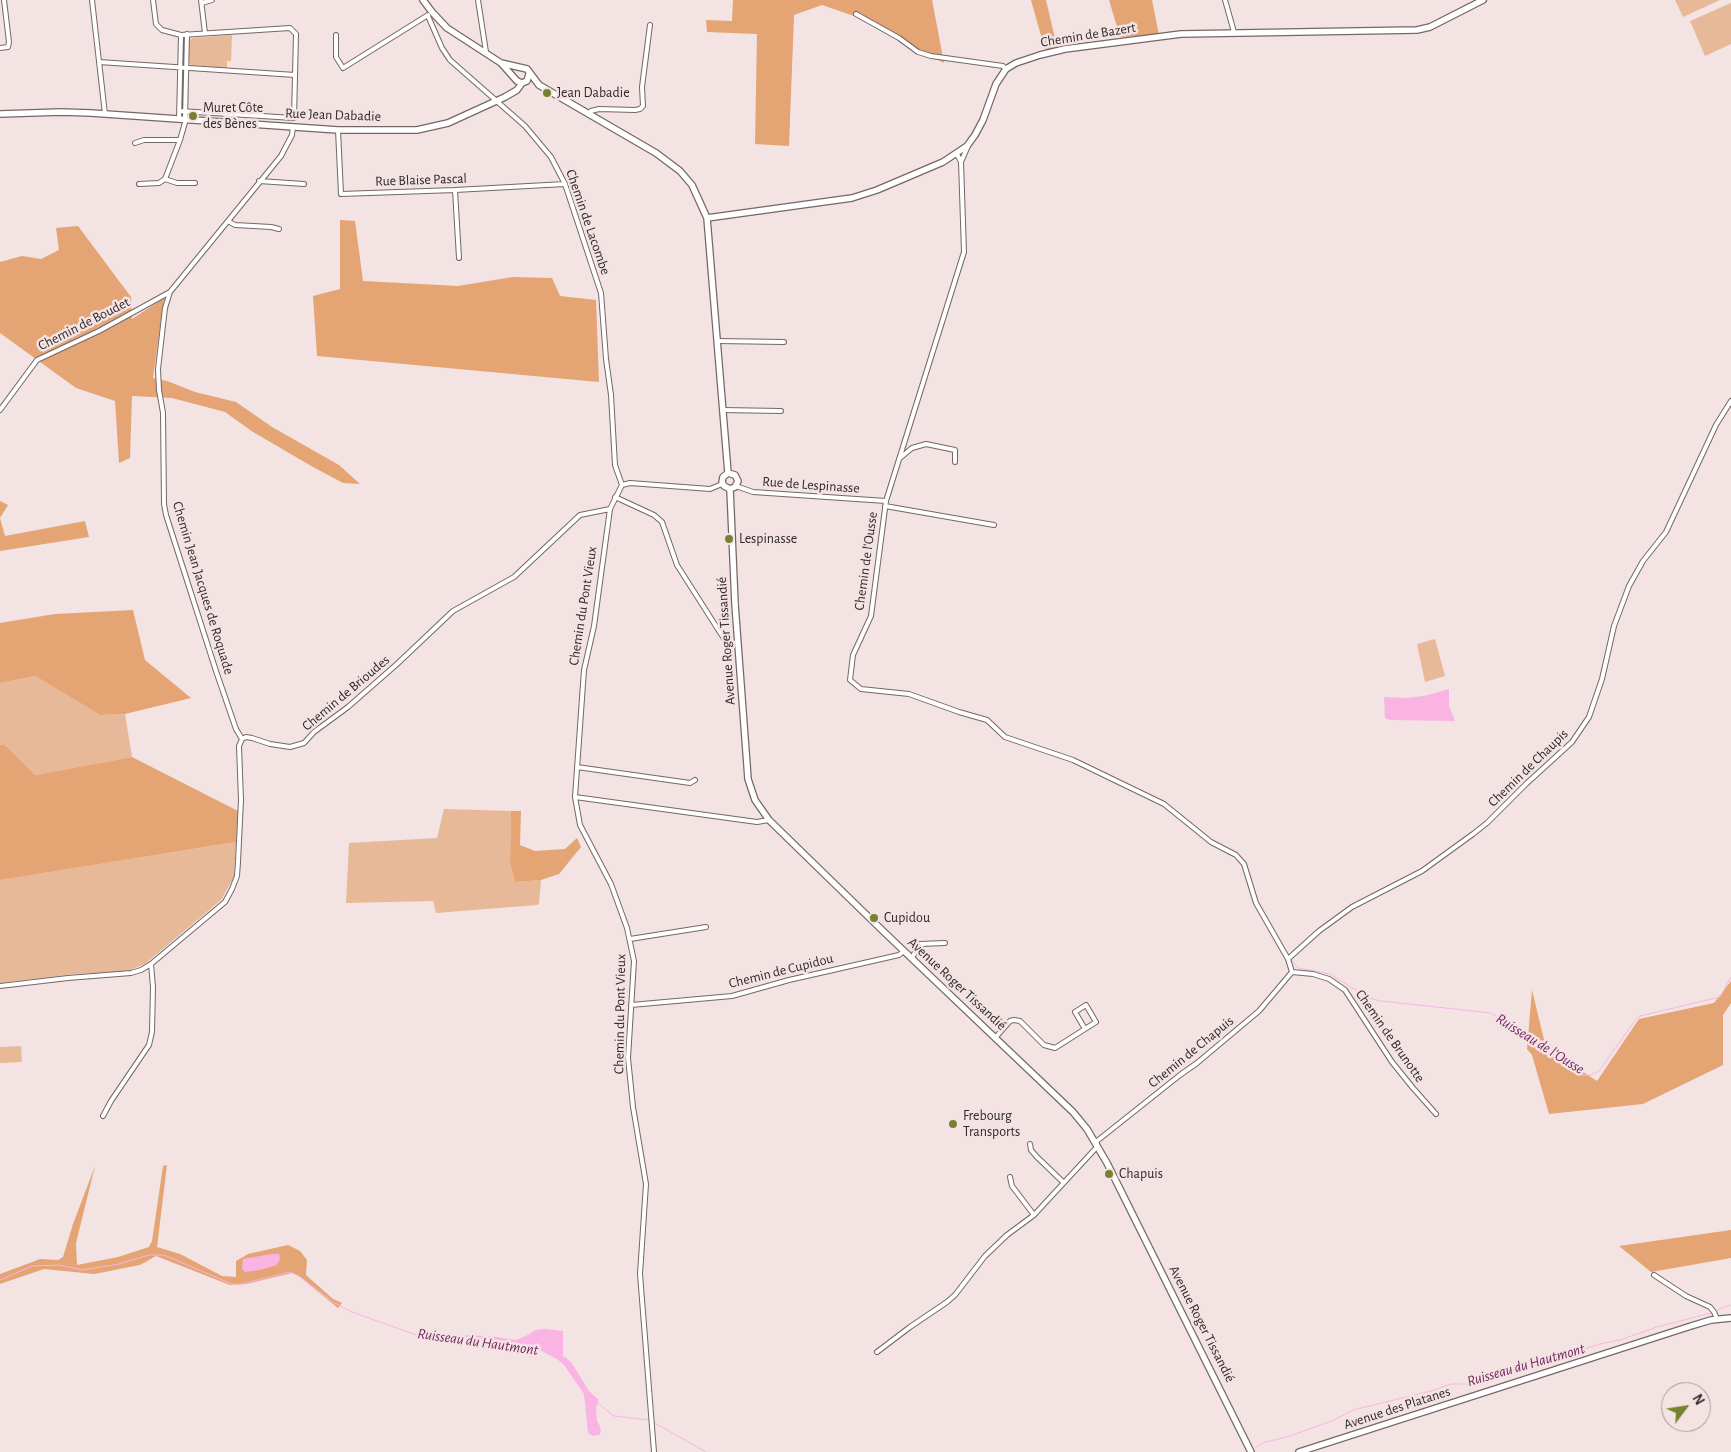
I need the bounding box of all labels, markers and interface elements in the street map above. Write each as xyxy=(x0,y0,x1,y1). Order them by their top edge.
street label: Chemin de Bazert xyxy=(1039,19,1137,51)
place label: Jean Dabadie xyxy=(557,85,630,101)
marker: Jean Dabadie xyxy=(541,87,553,99)
place label: Muret Côte des Bènes xyxy=(203,100,263,132)
street label: Rue Jean Dabadie xyxy=(285,105,381,125)
marker: Muret Côte des Bènes xyxy=(187,110,199,122)
street label: Chemin de Lacombe xyxy=(562,167,614,277)
street label: Rue Blaise Pascal xyxy=(375,170,467,190)
street label: Chemin de Boudet xyxy=(35,294,133,354)
street label: Rue de Lespinasse xyxy=(762,473,860,497)
street label: Chemin Jean Jacques de Roquade xyxy=(169,499,237,677)
street label: Chemin de l'Ousse xyxy=(851,511,881,611)
place label: Lespinasse xyxy=(739,531,797,547)
marker: Lespinasse xyxy=(723,533,735,545)
street label: Chemin du Pont Vieux xyxy=(565,545,601,667)
street label: Avenue Roger Tissandié xyxy=(713,576,739,706)
street label: Chemin de Brioudes xyxy=(299,651,393,735)
street label: Chemin de Chaupis xyxy=(1484,725,1572,811)
place label: Cupidou xyxy=(884,910,930,926)
marker: Cupidou xyxy=(868,912,880,924)
street label: Avenue Roger Tissandié xyxy=(904,934,1010,1034)
street label: Chemin de Cupidou xyxy=(727,950,835,992)
street label: Chemin du Pont Vieux xyxy=(611,954,629,1074)
street label: Chemin de Brunotte xyxy=(1352,986,1428,1086)
water label: Ruisseau de l'Ousse xyxy=(1492,1010,1588,1078)
street label: Chemin de Chapuis xyxy=(1145,1012,1237,1092)
place label: Frebourg Transports xyxy=(963,1108,1020,1140)
marker: Frebourg Transports xyxy=(947,1118,959,1130)
place label: Chapuis xyxy=(1119,1166,1163,1182)
marker: Chapuis xyxy=(1103,1168,1115,1180)
street label: Avenue Roger Tissandié xyxy=(1165,1263,1239,1385)
water label: Ruisseau du Hautmont xyxy=(416,1325,540,1359)
water label: Ruisseau du Hautmont xyxy=(1465,1340,1587,1390)
north arrow xyxy=(1661,1382,1711,1432)
street label: Avenue des Platanes xyxy=(1342,1383,1452,1433)
text: N xyxy=(1689,1392,1707,1408)

